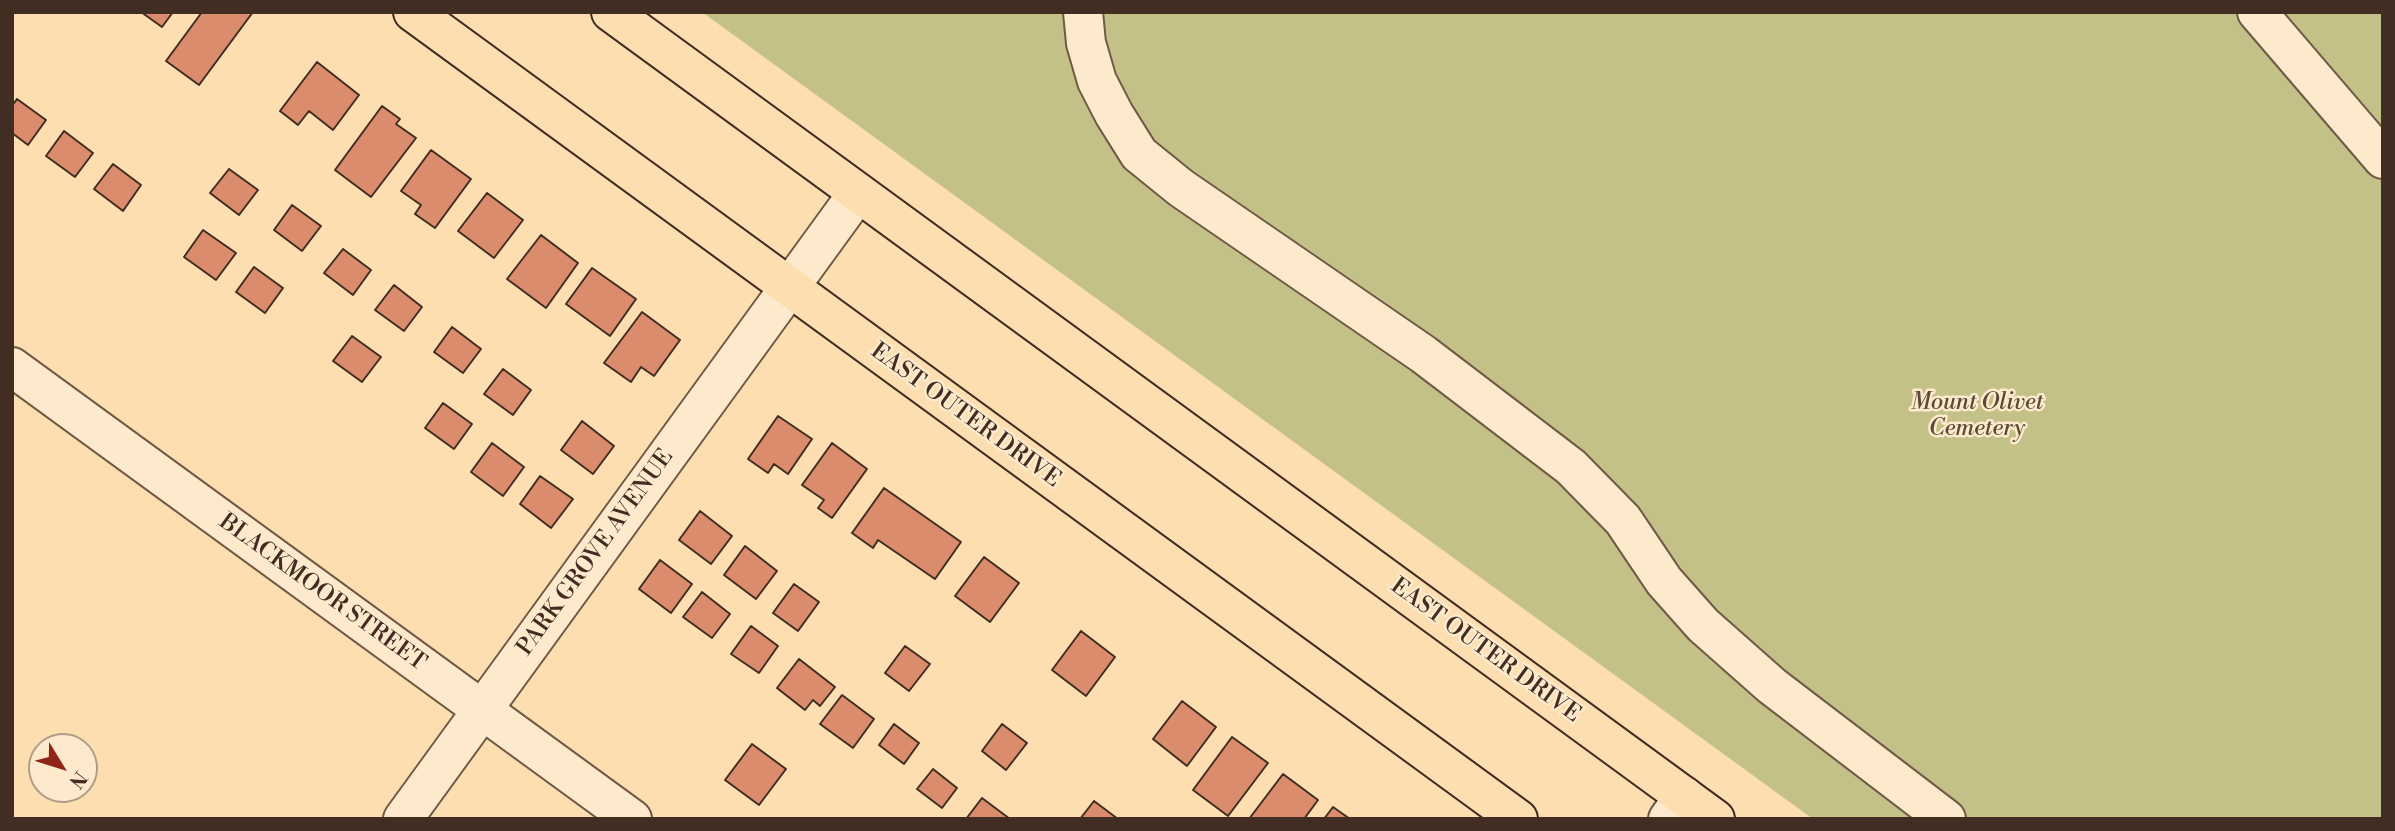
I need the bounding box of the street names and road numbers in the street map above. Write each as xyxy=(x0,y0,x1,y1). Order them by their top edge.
street label: EAST OUTER DRIVE xyxy=(865,338,1065,494)
street label: PARK GROVE AVENUE xyxy=(512,444,680,662)
street label: BLACKMOOR STREET xyxy=(213,509,431,677)
street label: EAST OUTER DRIVE xyxy=(1385,573,1585,729)

